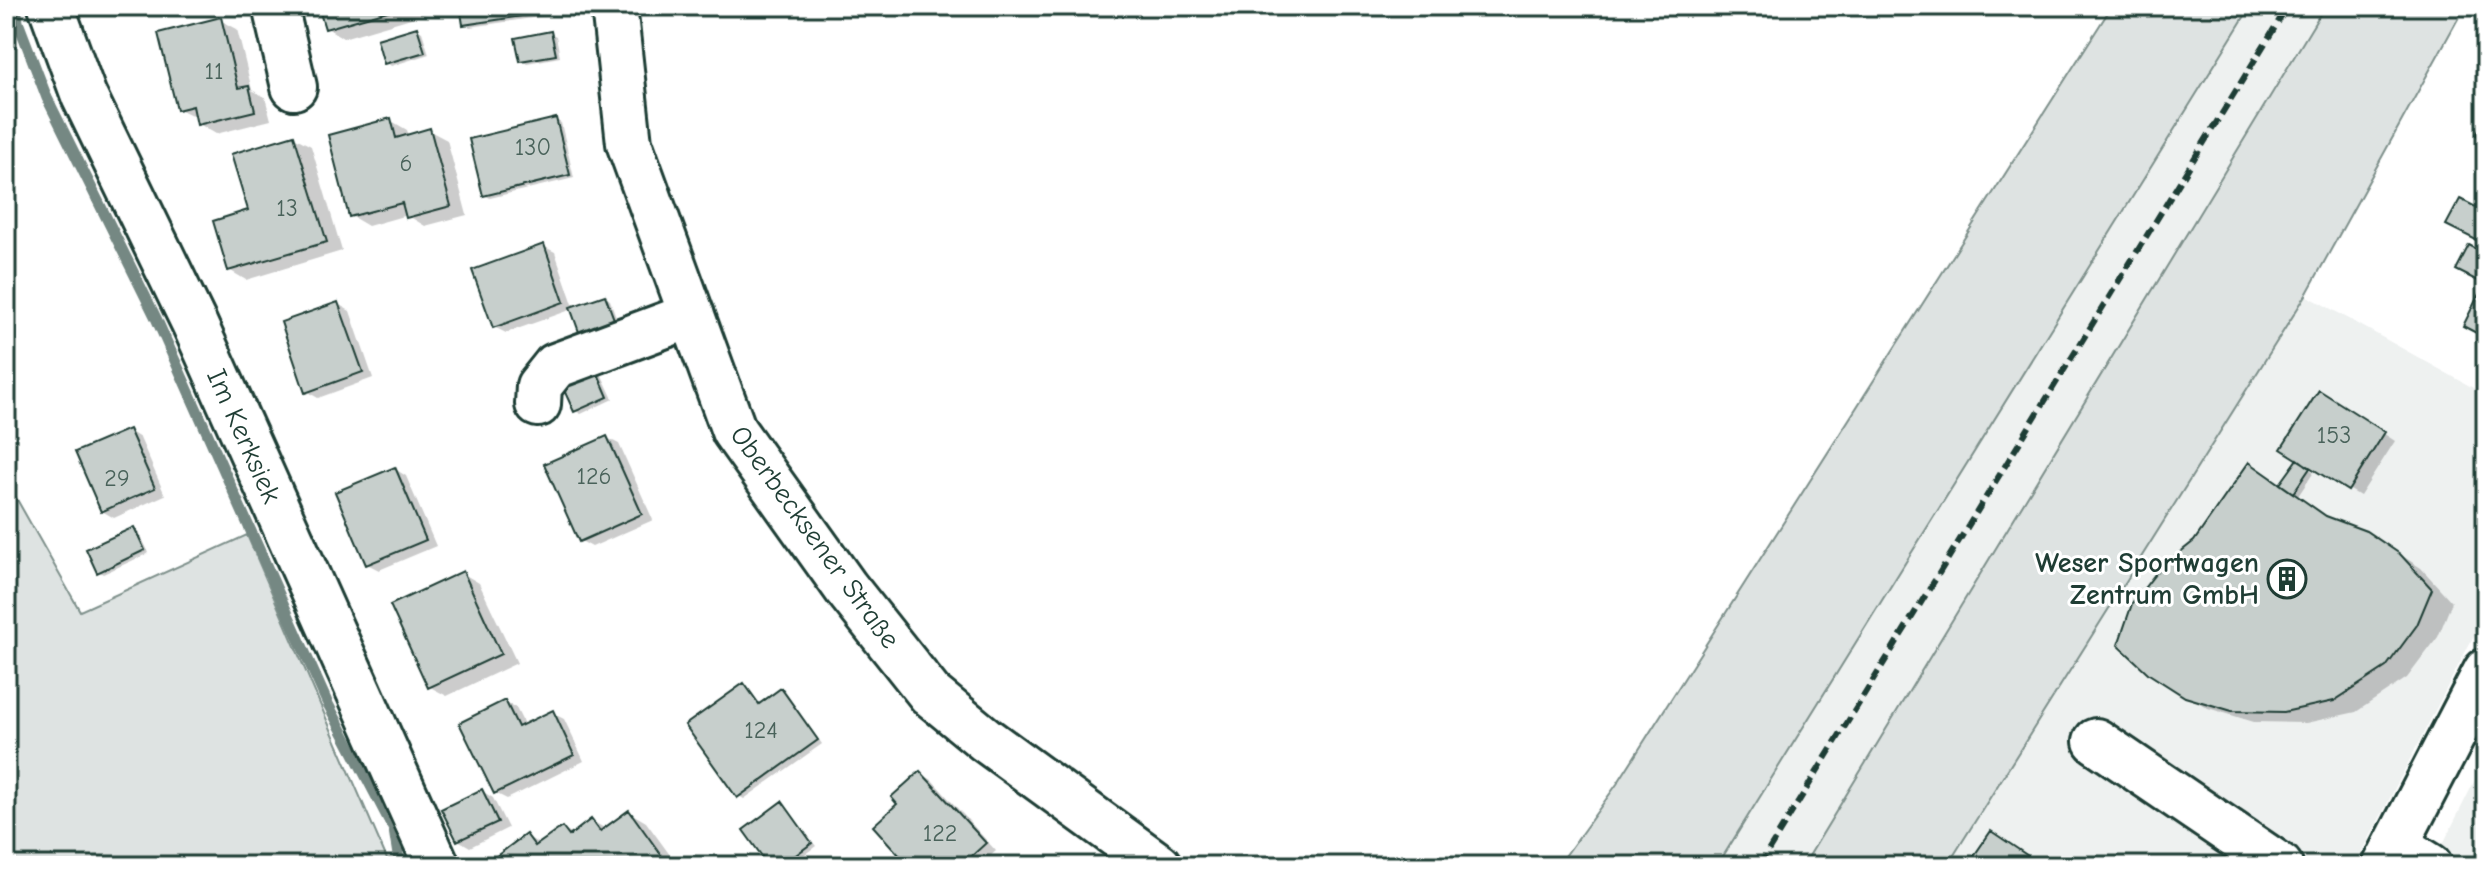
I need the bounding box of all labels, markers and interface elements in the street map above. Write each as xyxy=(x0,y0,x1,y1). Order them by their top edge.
house number: 11 xyxy=(204,57,224,85)
house number: 130 xyxy=(515,133,551,161)
house number: 6 xyxy=(399,149,413,177)
house number: 13 xyxy=(276,194,298,222)
street label: Im Kerksiek xyxy=(200,364,288,508)
street label: Oberbecksener Straße xyxy=(724,420,906,654)
house number: 153 xyxy=(2317,421,2351,449)
house number: 126 xyxy=(576,462,612,490)
house number: 29 xyxy=(104,464,130,492)
place label: Weser Sportwagen Zentrum GmbH xyxy=(2035,547,2259,611)
building icon: Weser Sportwagen Zentrum GmbH xyxy=(2266,558,2308,600)
house number: 124 xyxy=(744,716,778,744)
house number: 122 xyxy=(923,819,957,847)

